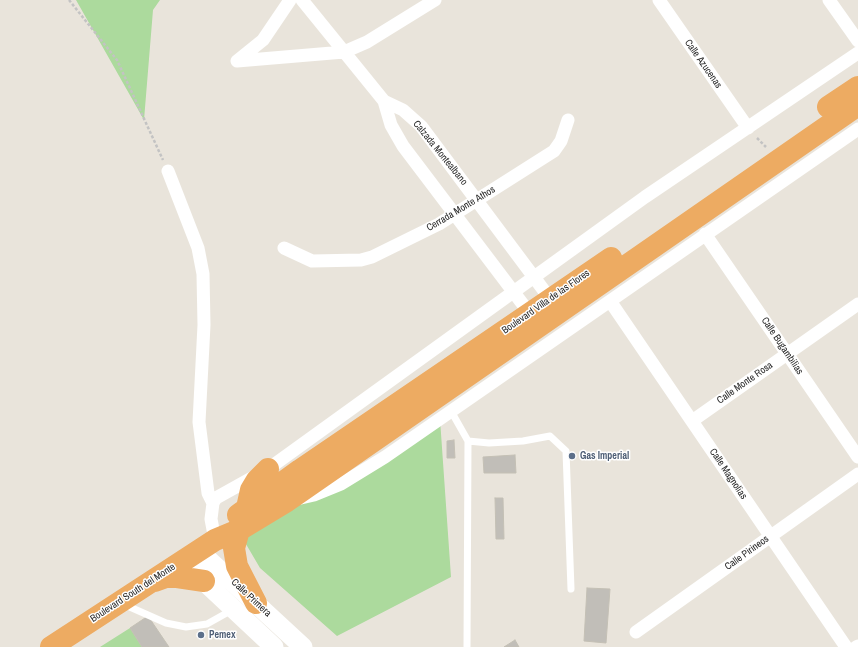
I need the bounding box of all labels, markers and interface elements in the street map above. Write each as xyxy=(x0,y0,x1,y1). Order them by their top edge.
street label: Calle Azucenas xyxy=(682,37,724,91)
street label: Calzada Montealbano xyxy=(410,118,470,188)
street label: Cerrada Monte Athos xyxy=(425,184,497,234)
street label: Boulevard Villa de las Flores xyxy=(500,267,592,337)
street label: Calle Bugambilias xyxy=(758,315,806,377)
street label: Calle Monte Rosa xyxy=(715,359,775,407)
street label: Calle Magnolias xyxy=(707,446,749,502)
place label: Gas Imperial xyxy=(580,450,629,462)
marker: Gas Imperial xyxy=(567,451,577,461)
street label: Calle Pirineos xyxy=(723,533,771,573)
street label: Boulevard South del Monte xyxy=(88,561,178,625)
street label: Calle Primera xyxy=(229,577,273,619)
place label: Pemex xyxy=(209,629,235,641)
marker: Pemex xyxy=(196,630,206,640)

